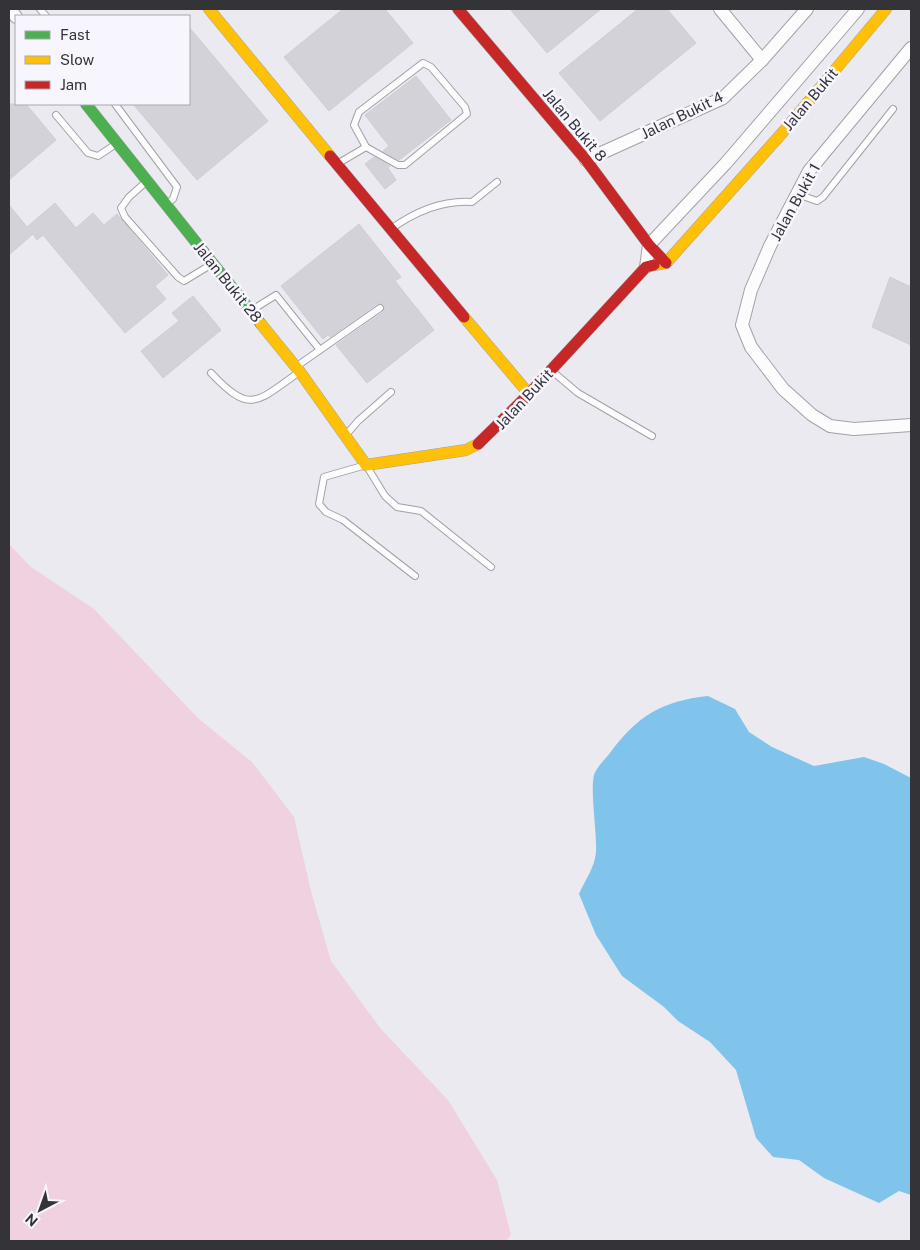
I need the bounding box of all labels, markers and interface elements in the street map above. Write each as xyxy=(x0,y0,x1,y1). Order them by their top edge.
legend xyxy=(15,15,190,105)
text: Fast xyxy=(60,26,90,43)
text: Slow xyxy=(60,51,95,68)
street label: Jalan Bukit xyxy=(779,64,841,134)
text: Jam xyxy=(60,76,87,93)
street label: Jalan Bukit 8 xyxy=(540,85,610,165)
street label: Jalan Bukit 4 xyxy=(638,88,726,142)
street label: Jalan Bukit 1 xyxy=(767,160,823,244)
street label: Jalan Bukit 28 xyxy=(190,238,266,326)
street label: Jalan Bukit xyxy=(492,365,556,433)
north arrow xyxy=(15,1185,65,1235)
text: N xyxy=(22,1210,41,1229)

